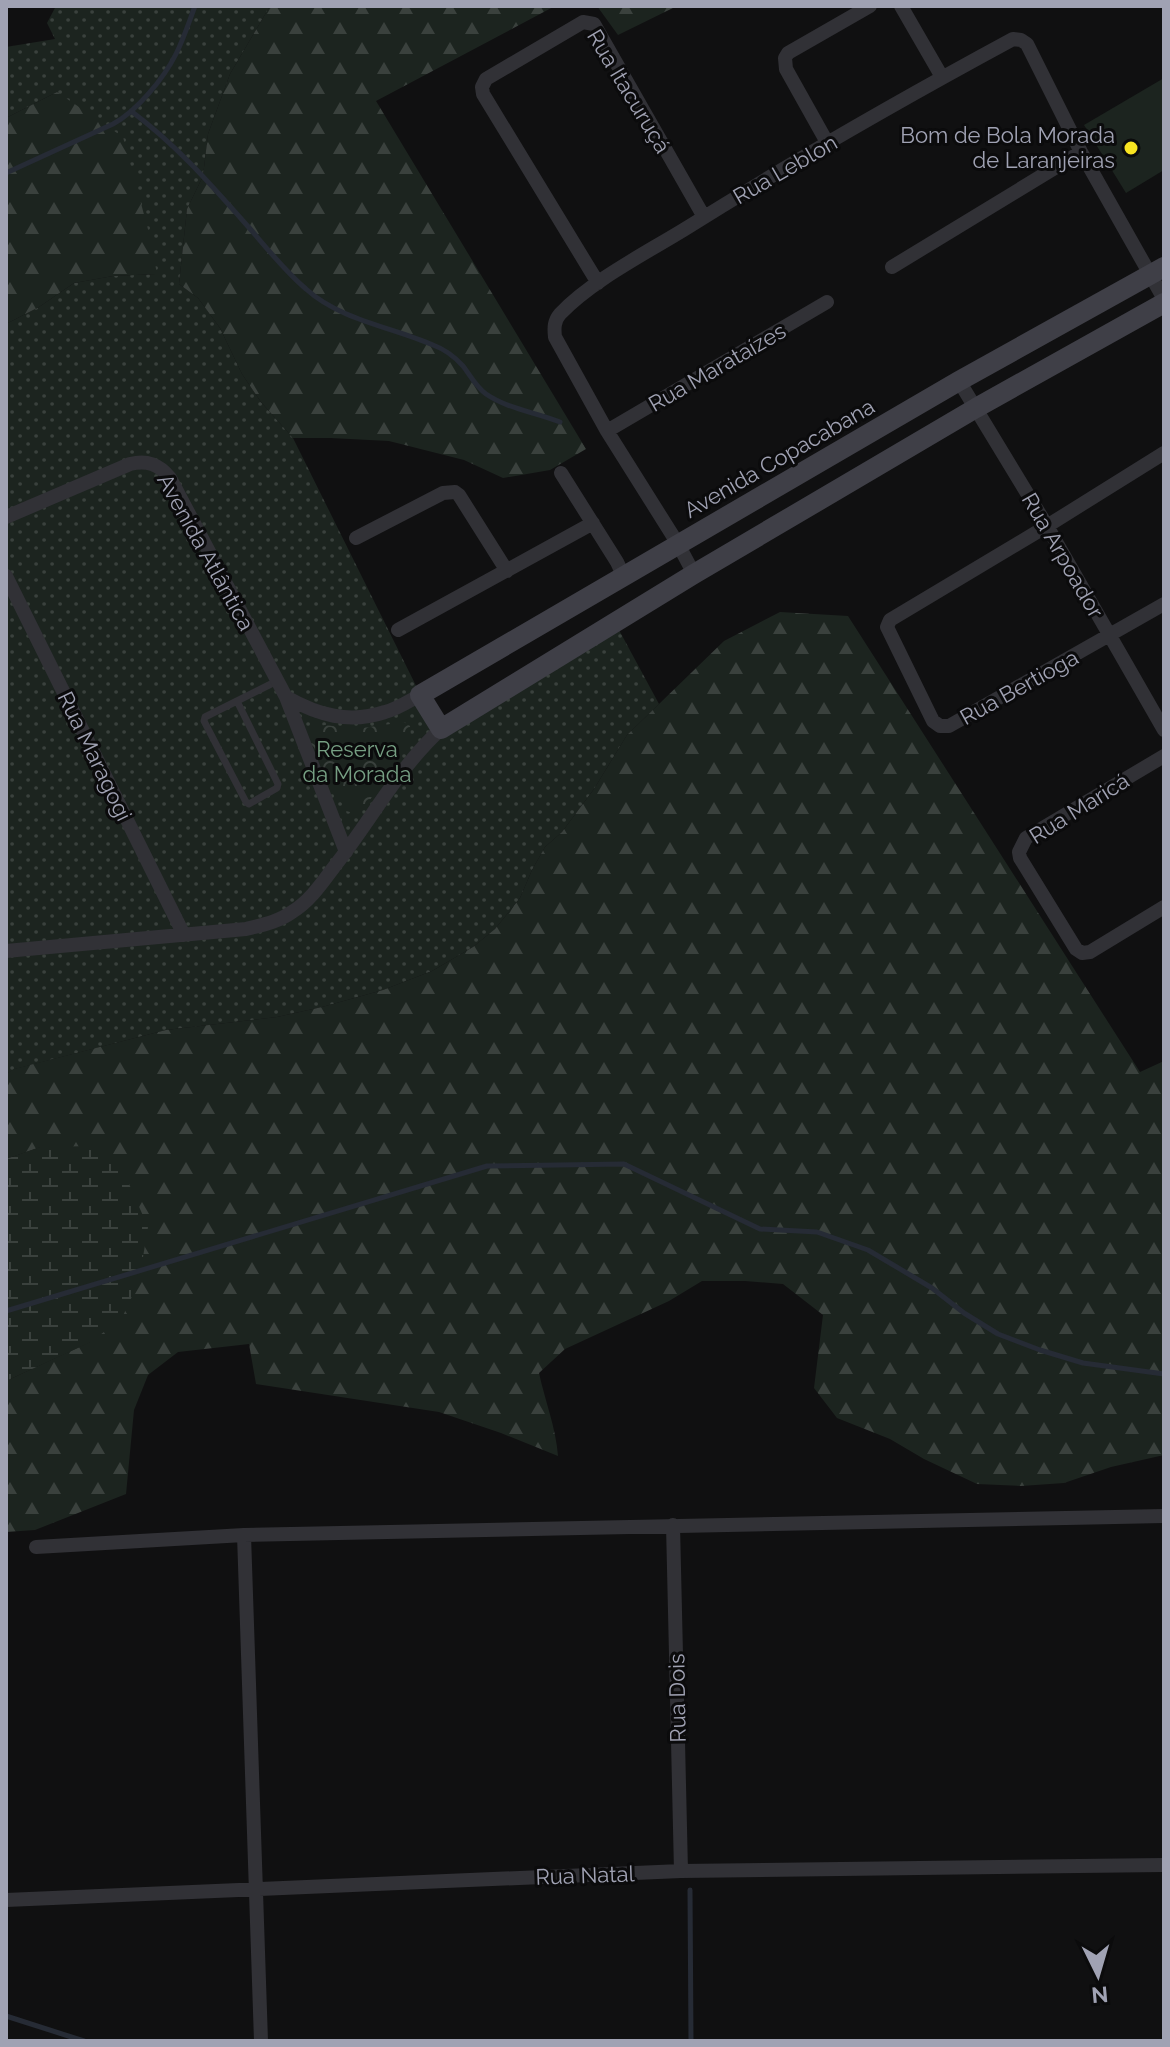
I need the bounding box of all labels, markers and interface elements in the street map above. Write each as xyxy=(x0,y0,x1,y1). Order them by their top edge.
street label: Rua Itacuruçá xyxy=(582,24,676,158)
place label: Bom de Bola Morada de Laranjeiras xyxy=(900,122,1115,173)
street label: Rua Leblon xyxy=(728,129,842,209)
marker: Bom de Bola Morada de Laranjeiras xyxy=(1122,139,1140,157)
street label: Rua Marataízes xyxy=(644,317,790,417)
street label: Avenida Copacabana xyxy=(679,393,879,523)
street label: Avenida Atlântica xyxy=(152,469,260,635)
street label: Rua Arpoador xyxy=(1017,488,1109,622)
street label: Rua Bertioga xyxy=(955,644,1083,730)
street label: Rua Maragogi xyxy=(52,687,138,825)
park label: Reserva da Morada xyxy=(303,736,411,787)
street label: Rua Maricá xyxy=(1024,767,1134,849)
street label: Rua Dois xyxy=(663,1653,691,1743)
street label: Rua Natal xyxy=(535,1860,635,1890)
north arrow xyxy=(1058,1935,1138,2015)
text: N xyxy=(1090,1981,1109,2009)

